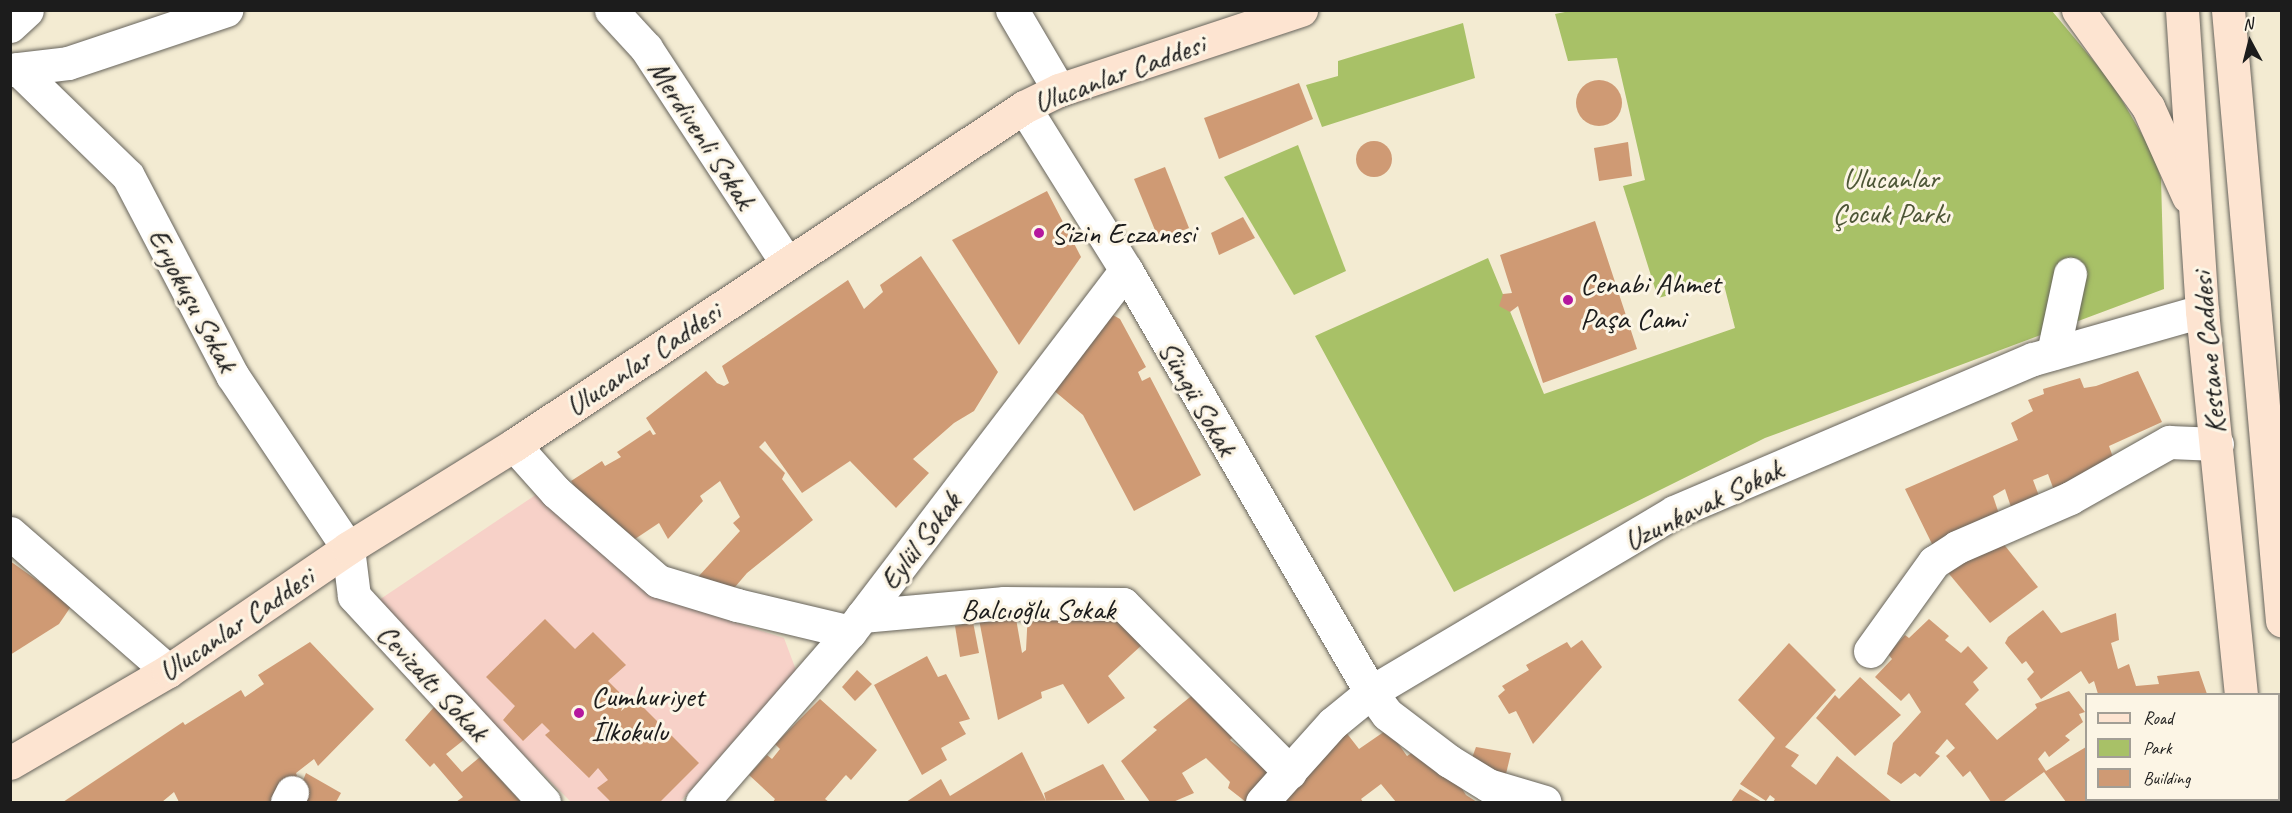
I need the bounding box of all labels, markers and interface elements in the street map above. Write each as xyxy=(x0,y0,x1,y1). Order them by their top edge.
north arrow xyxy=(2220,12,2280,72)
text: N xyxy=(2242,14,2254,35)
street label: Ulucanlar Caddesi xyxy=(1029,25,1209,121)
street label: Merdivenli Sokak xyxy=(641,53,763,215)
park label: Ulucanlar Çocuk Parkı xyxy=(1832,160,1950,231)
place label: Sizin Eczanesi xyxy=(1051,215,1196,251)
street label: Eryokuşu Sokak xyxy=(140,222,246,378)
marker: Sizin Eczanesi xyxy=(1032,226,1046,240)
place label: Cenabi Ahmet Paşa Cami xyxy=(1580,265,1722,336)
street label: Kestane Caddesi xyxy=(2183,270,2233,436)
marker: Cenabi Ahmet Paşa Cami xyxy=(1561,293,1575,307)
street label: Ulucanlar Caddesi xyxy=(559,294,727,424)
street label: Süngü Sokak xyxy=(1151,334,1245,462)
street label: Uzunkavak Sokak xyxy=(1618,451,1788,559)
street label: Eylül Sokak xyxy=(872,485,968,597)
street label: Ulucanlar Caddesi xyxy=(152,559,320,689)
street label: Balcıoğlu Sokak xyxy=(961,591,1115,627)
street label: Cevizaltı Sokak xyxy=(369,616,497,748)
place label: Cumhuriyet İlkokulu xyxy=(591,678,704,748)
legend xyxy=(2085,693,2280,801)
marker: Cumhuriyet İlkokulu xyxy=(572,706,586,720)
text: Road xyxy=(2143,707,2173,729)
text: Park xyxy=(2143,737,2172,759)
text: Building xyxy=(2143,767,2190,789)

